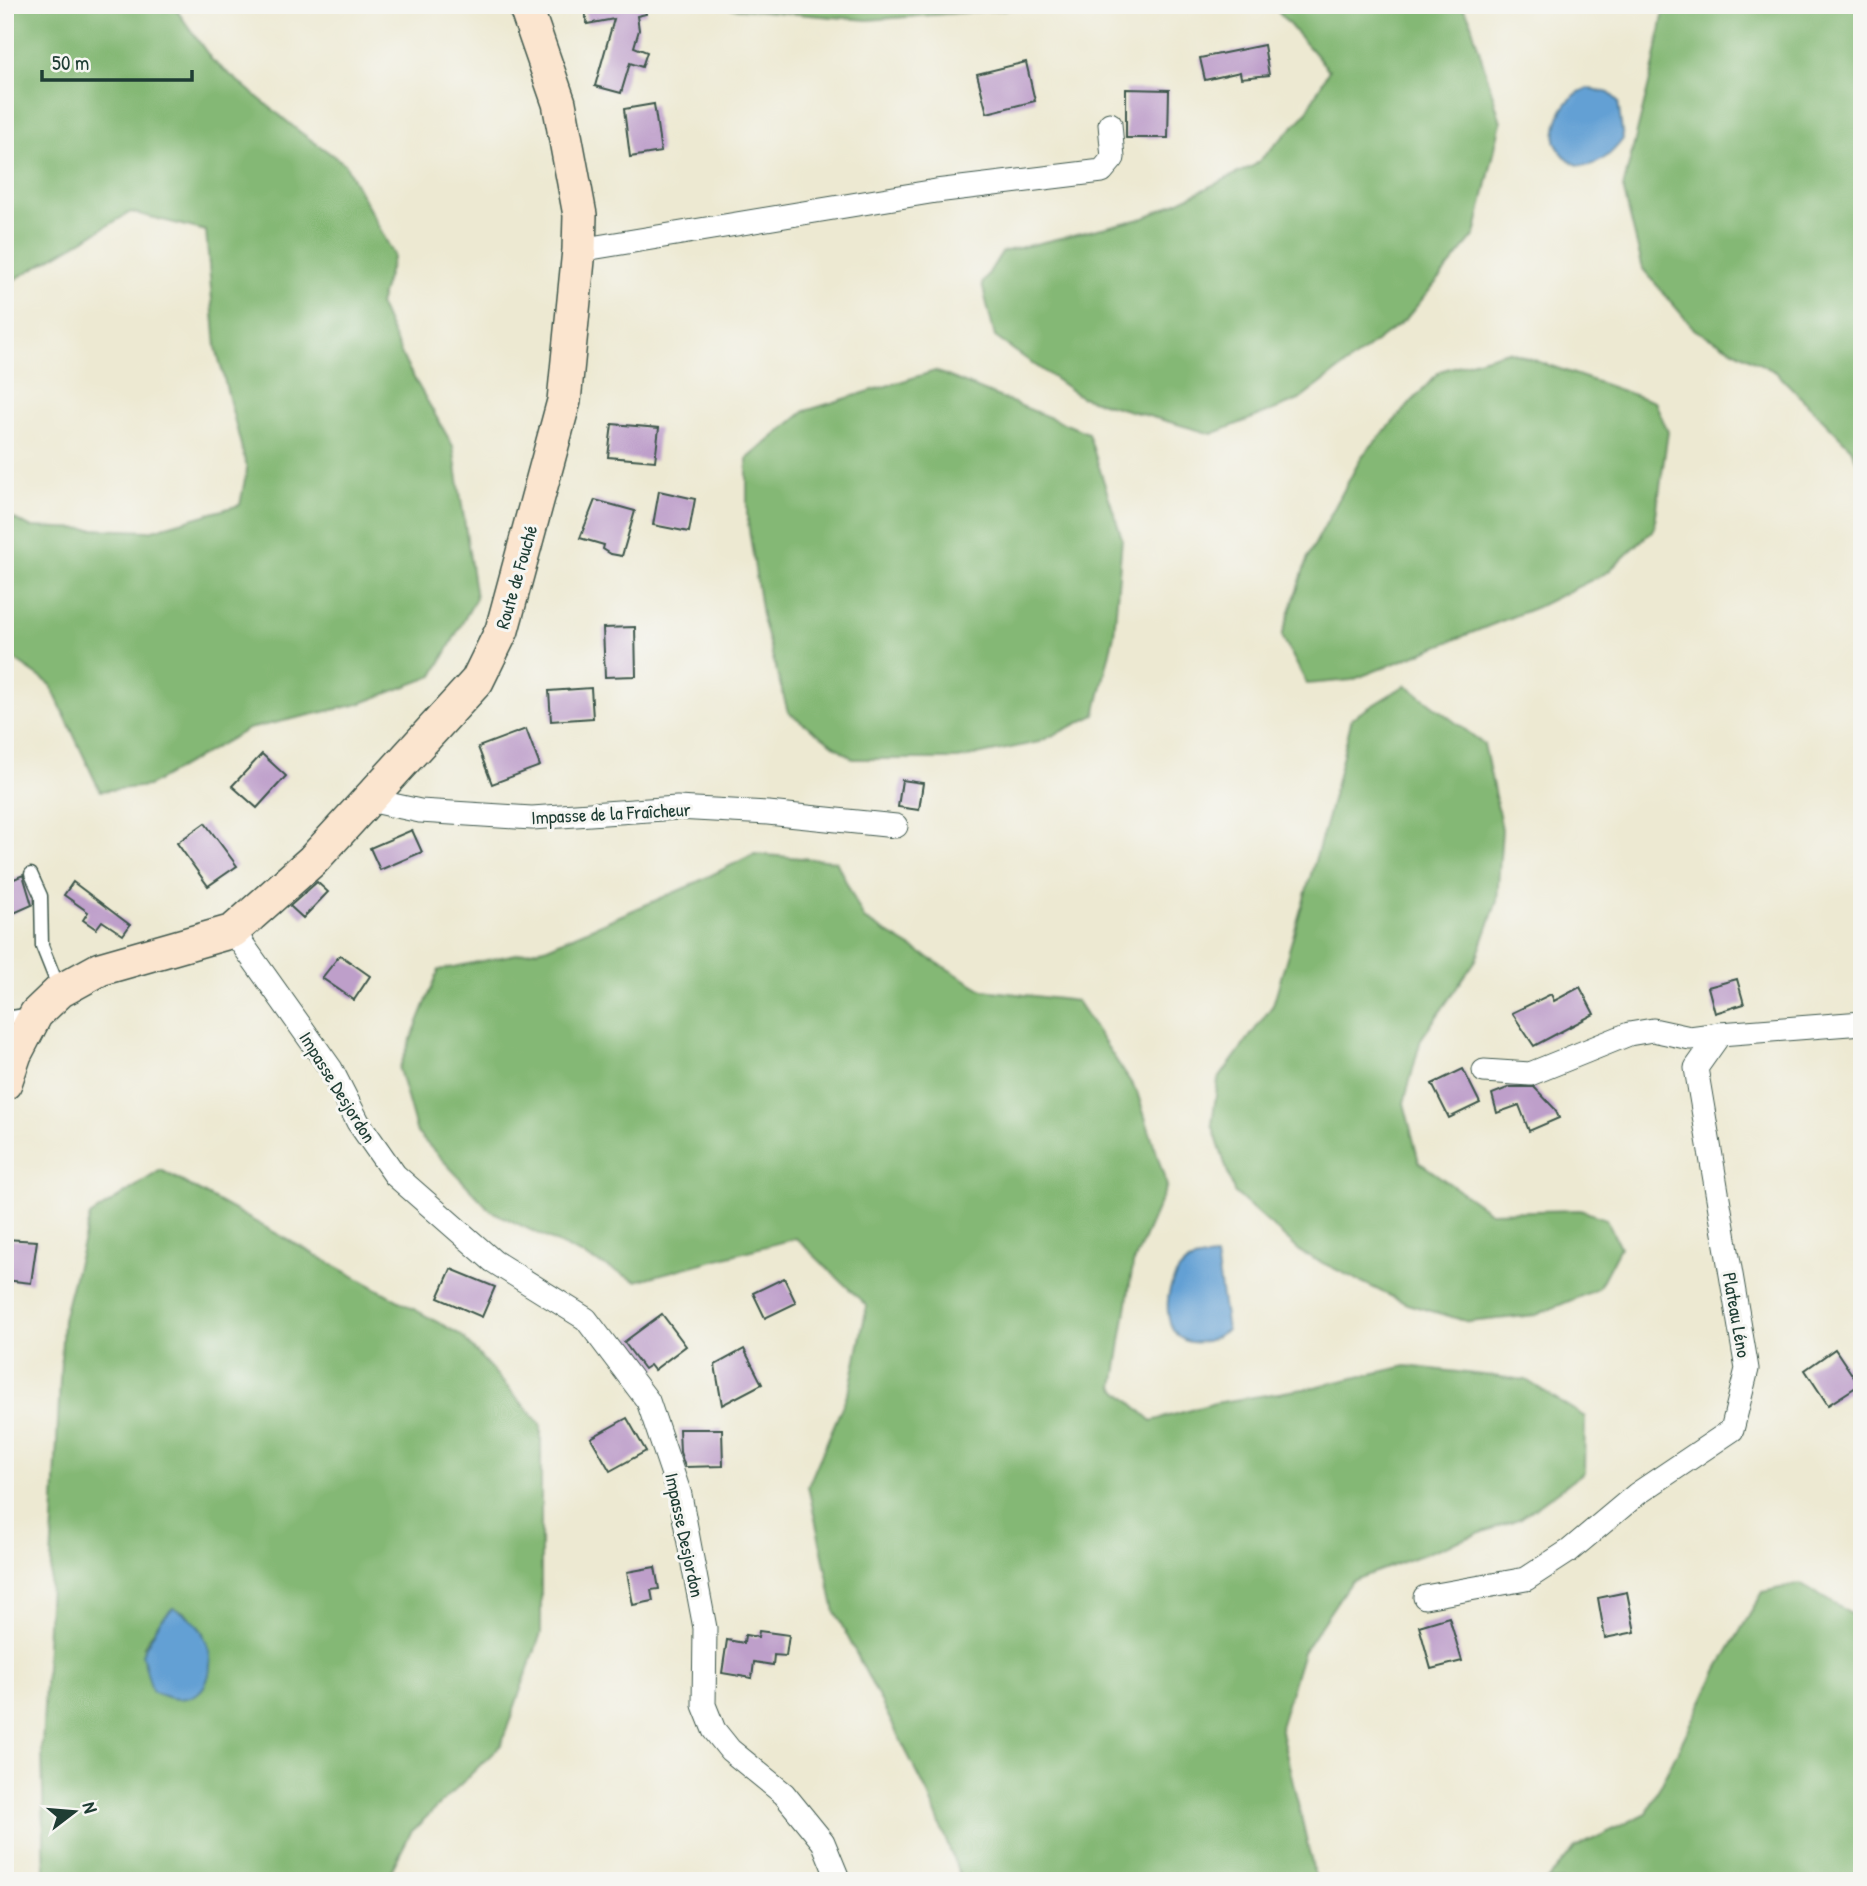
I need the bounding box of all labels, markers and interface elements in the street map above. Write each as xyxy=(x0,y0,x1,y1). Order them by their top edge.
scale bar xyxy=(42,38,192,82)
text: 50 m xyxy=(52,48,89,77)
street label: Route de Fouché xyxy=(489,522,543,632)
street label: Impasse de la Fraîcheur xyxy=(531,796,692,830)
street label: Impasse Desjordon xyxy=(293,1026,383,1148)
street label: Plateau Léno xyxy=(1717,1270,1757,1360)
street label: Impasse Desjordon xyxy=(659,1470,711,1600)
north arrow xyxy=(38,1778,108,1848)
text: N xyxy=(76,1799,104,1816)

